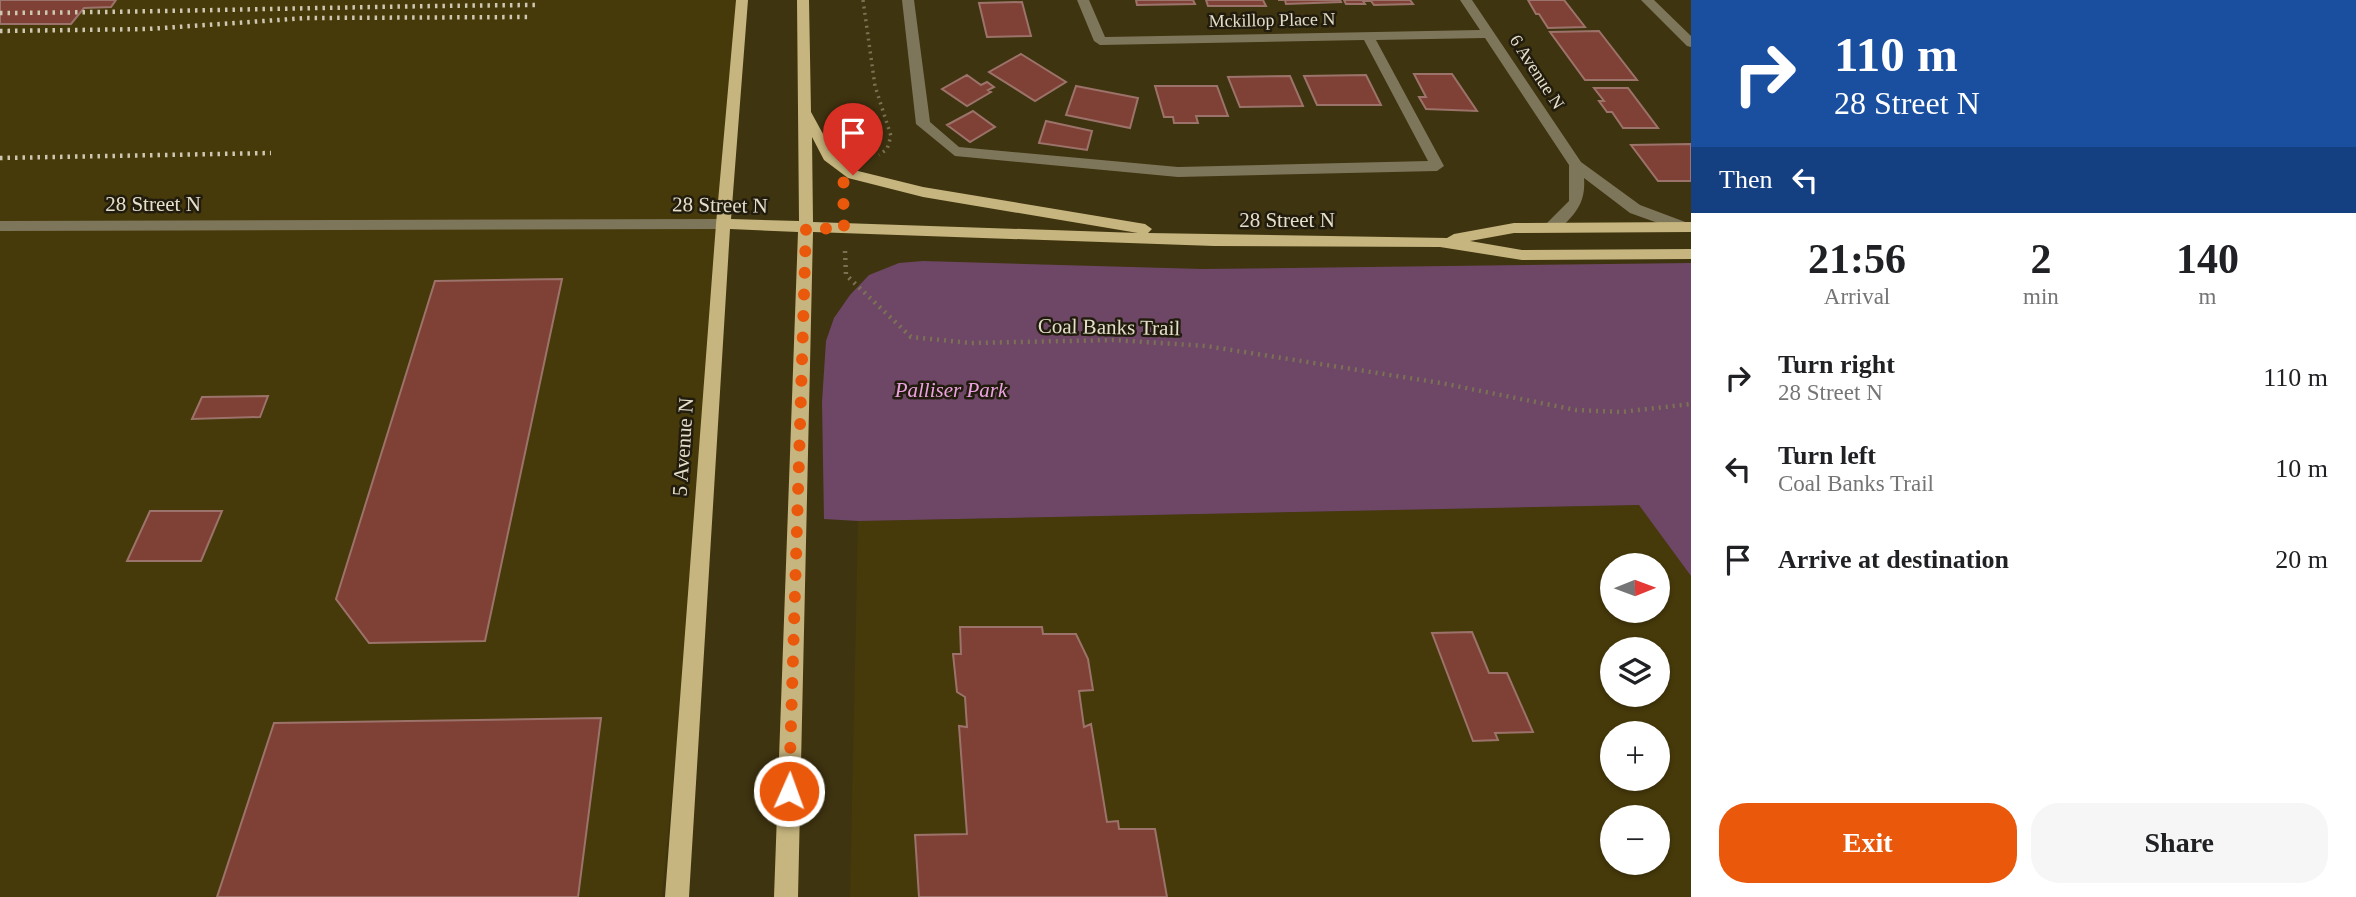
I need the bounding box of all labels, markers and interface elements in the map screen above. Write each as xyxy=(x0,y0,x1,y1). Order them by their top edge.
street label: Mckillop Place N xyxy=(1208,9,1336,31)
text: 110 m xyxy=(1834,27,1958,82)
icon: right xyxy=(1719,28,1810,119)
street label: 6 Avenue N xyxy=(1506,31,1568,113)
text: 28 Street N xyxy=(1834,85,1980,121)
pin xyxy=(823,103,883,175)
icon: arrive xyxy=(834,114,872,152)
icon: left xyxy=(1786,161,1824,199)
text: Then xyxy=(1719,165,1772,194)
street label: 28 Street N xyxy=(105,192,201,216)
street label: 28 Street N xyxy=(672,192,768,218)
street label: 28 Street N xyxy=(1239,208,1335,232)
text: 21:56 xyxy=(1808,236,1906,282)
text: 2 xyxy=(2030,236,2051,282)
text: 140 xyxy=(2176,236,2239,282)
text: Arrival xyxy=(1824,284,1890,309)
text: min xyxy=(2023,284,2059,309)
text: m xyxy=(2198,284,2216,309)
street label: Coal Banks Trail xyxy=(1038,314,1181,340)
text: Turn right xyxy=(1778,350,1895,379)
icon: right xyxy=(1719,359,1757,397)
text: 110 m xyxy=(2263,363,2328,392)
park label: Palliser Park xyxy=(894,378,1008,402)
text: 28 Street N xyxy=(1778,380,1883,405)
street label: 5 Avenue N xyxy=(668,397,698,497)
text: Turn left xyxy=(1778,441,1876,470)
icon: left xyxy=(1719,450,1757,488)
text: 10 m xyxy=(2275,454,2328,483)
text: Coal Banks Trail xyxy=(1778,471,1934,496)
icon: arrive xyxy=(1719,541,1757,579)
text: Arrive at destination xyxy=(1778,545,2009,574)
text: 20 m xyxy=(2275,545,2328,574)
north arrow xyxy=(1600,553,1670,623)
map controls xyxy=(1600,553,1670,875)
button: layers xyxy=(1600,637,1670,707)
button: + xyxy=(1600,721,1670,791)
position arrow xyxy=(752,754,826,828)
button: Exit xyxy=(1719,803,2017,883)
button: Share xyxy=(2031,803,2328,883)
button: − xyxy=(1600,805,1670,875)

